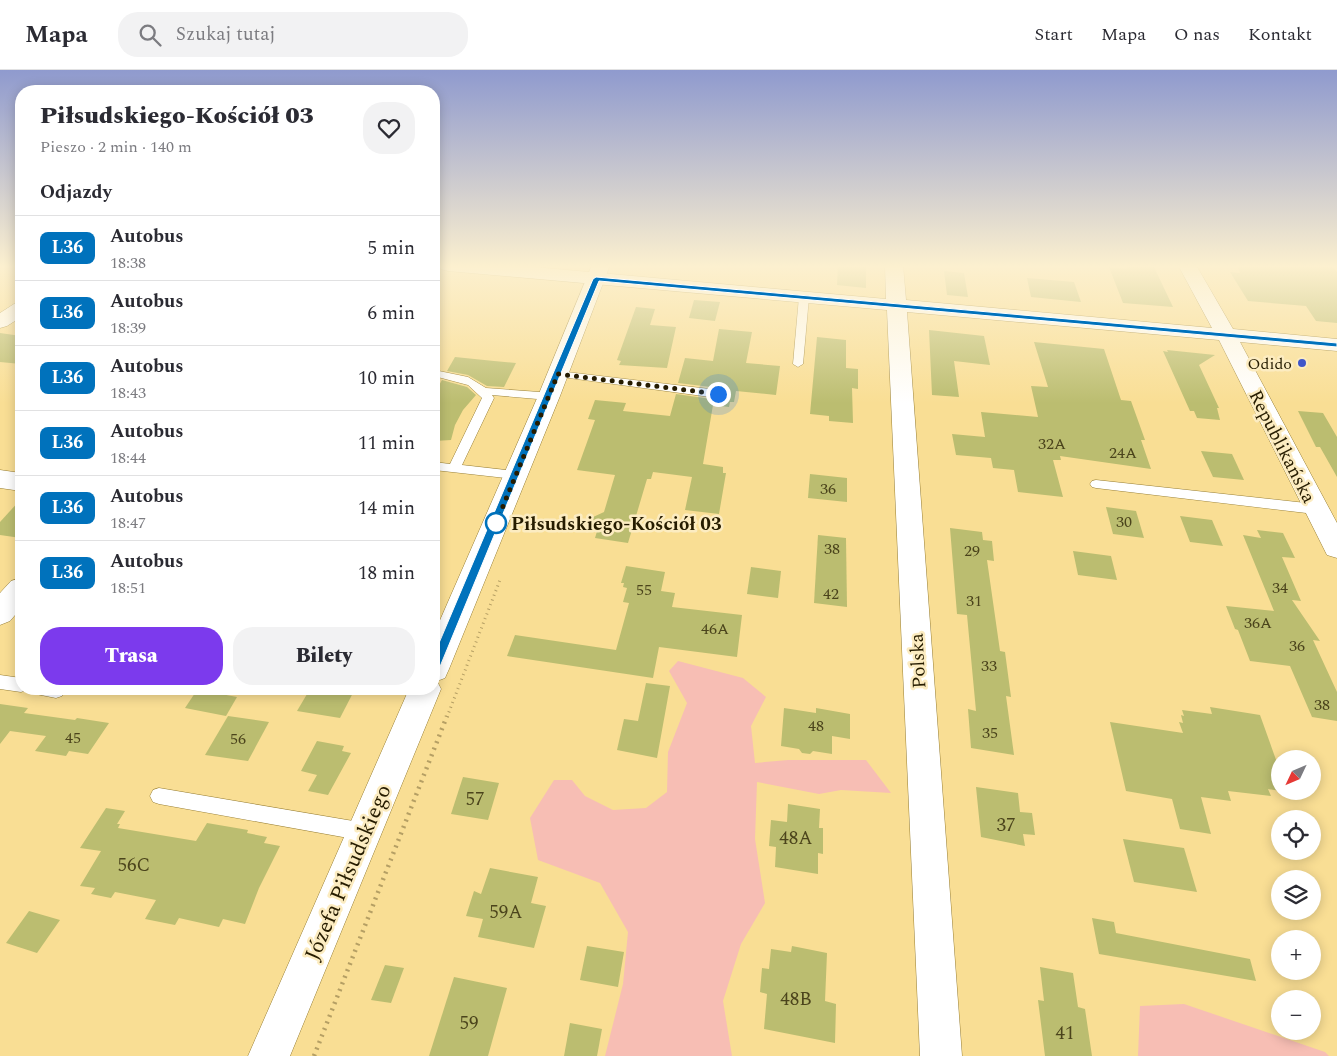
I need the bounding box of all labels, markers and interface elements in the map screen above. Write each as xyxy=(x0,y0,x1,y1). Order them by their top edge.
search box xyxy=(118,12,468,57)
text: Mapa xyxy=(25,17,88,53)
text: Szukaj tutaj xyxy=(176,20,276,49)
icon: search xyxy=(136,21,164,49)
text: Start xyxy=(1034,21,1073,48)
text: Mapa xyxy=(1101,21,1146,48)
text: O nas xyxy=(1174,21,1220,48)
text: Kontakt xyxy=(1248,21,1312,48)
text: Piłsudskiego-Kościół 03 xyxy=(40,98,314,134)
button: heart xyxy=(363,102,415,154)
text: Pieszo · 2 min · 140 m xyxy=(40,135,192,159)
text: Odjazdy xyxy=(40,178,112,207)
text: Autobus xyxy=(110,222,184,251)
text: L36 xyxy=(52,234,83,261)
text: 5 min xyxy=(367,234,415,263)
text: 18:38 xyxy=(110,251,146,275)
text: Autobus xyxy=(110,287,184,316)
text: L36 xyxy=(52,299,83,326)
text: 6 min xyxy=(367,299,415,328)
text: 18:39 xyxy=(110,316,146,340)
text: Autobus xyxy=(110,352,184,381)
place label: Odido xyxy=(1248,352,1292,376)
marker: Odido xyxy=(1296,357,1308,369)
text: L36 xyxy=(52,364,83,391)
text: 10 min xyxy=(358,364,415,393)
text: 18:43 xyxy=(110,381,146,405)
your location xyxy=(706,382,731,407)
street label: Republikańska xyxy=(1241,385,1323,509)
text: Autobus xyxy=(110,417,184,446)
text: L36 xyxy=(52,429,83,456)
text: 11 min xyxy=(358,429,415,458)
house number: 32A xyxy=(1038,432,1066,456)
house number: 24A xyxy=(1109,441,1137,465)
text: 18:44 xyxy=(110,446,146,470)
house number: 36 xyxy=(820,477,836,501)
text: Autobus xyxy=(110,482,184,511)
text: L36 xyxy=(52,494,83,521)
text: 14 min xyxy=(358,494,415,523)
place label: Piłsudskiego-Kościół 03 xyxy=(511,510,722,539)
house number: 30 xyxy=(1116,510,1132,534)
text: 18:47 xyxy=(110,511,146,535)
marker: Piłsudskiego-Kościół 03 xyxy=(485,512,507,534)
house number: 38 xyxy=(824,537,840,561)
house number: 29 xyxy=(964,539,980,563)
text: Autobus xyxy=(110,547,184,576)
text: L36 xyxy=(52,559,83,586)
text: 18 min xyxy=(358,559,415,588)
text: 18:51 xyxy=(110,576,146,600)
house number: 34 xyxy=(1272,576,1288,600)
house number: 55 xyxy=(636,578,652,602)
house number: 42 xyxy=(823,582,839,606)
house number: 31 xyxy=(966,589,982,613)
house number: 36A xyxy=(1244,611,1272,635)
house number: 46A xyxy=(701,617,729,641)
button: Trasa xyxy=(40,627,223,685)
button: Bilety xyxy=(233,627,415,685)
street label: Polska xyxy=(903,632,934,689)
house number: 36 xyxy=(1289,634,1305,658)
house number: 33 xyxy=(981,654,997,678)
house number: 38 xyxy=(1314,693,1330,717)
house number: 48 xyxy=(808,714,824,738)
house number: 35 xyxy=(982,721,998,745)
house number: 45 xyxy=(65,726,81,750)
house number: 56 xyxy=(230,727,246,751)
north arrow xyxy=(1271,750,1321,800)
map controls xyxy=(1271,750,1321,1040)
street label: Józefa Piłsudskiego xyxy=(296,779,400,966)
house number: 57 xyxy=(465,785,485,814)
button: locate xyxy=(1271,810,1321,860)
house number: 37 xyxy=(996,811,1016,840)
house number: 48A xyxy=(779,824,813,853)
house number: 56C xyxy=(118,851,150,880)
button: layers xyxy=(1271,870,1321,920)
house number: 59A xyxy=(489,898,523,927)
button: + xyxy=(1271,930,1321,980)
house number: 48B xyxy=(780,985,812,1014)
button: − xyxy=(1271,990,1321,1040)
house number: 59 xyxy=(459,1009,479,1038)
house number: 41 xyxy=(1055,1019,1075,1048)

